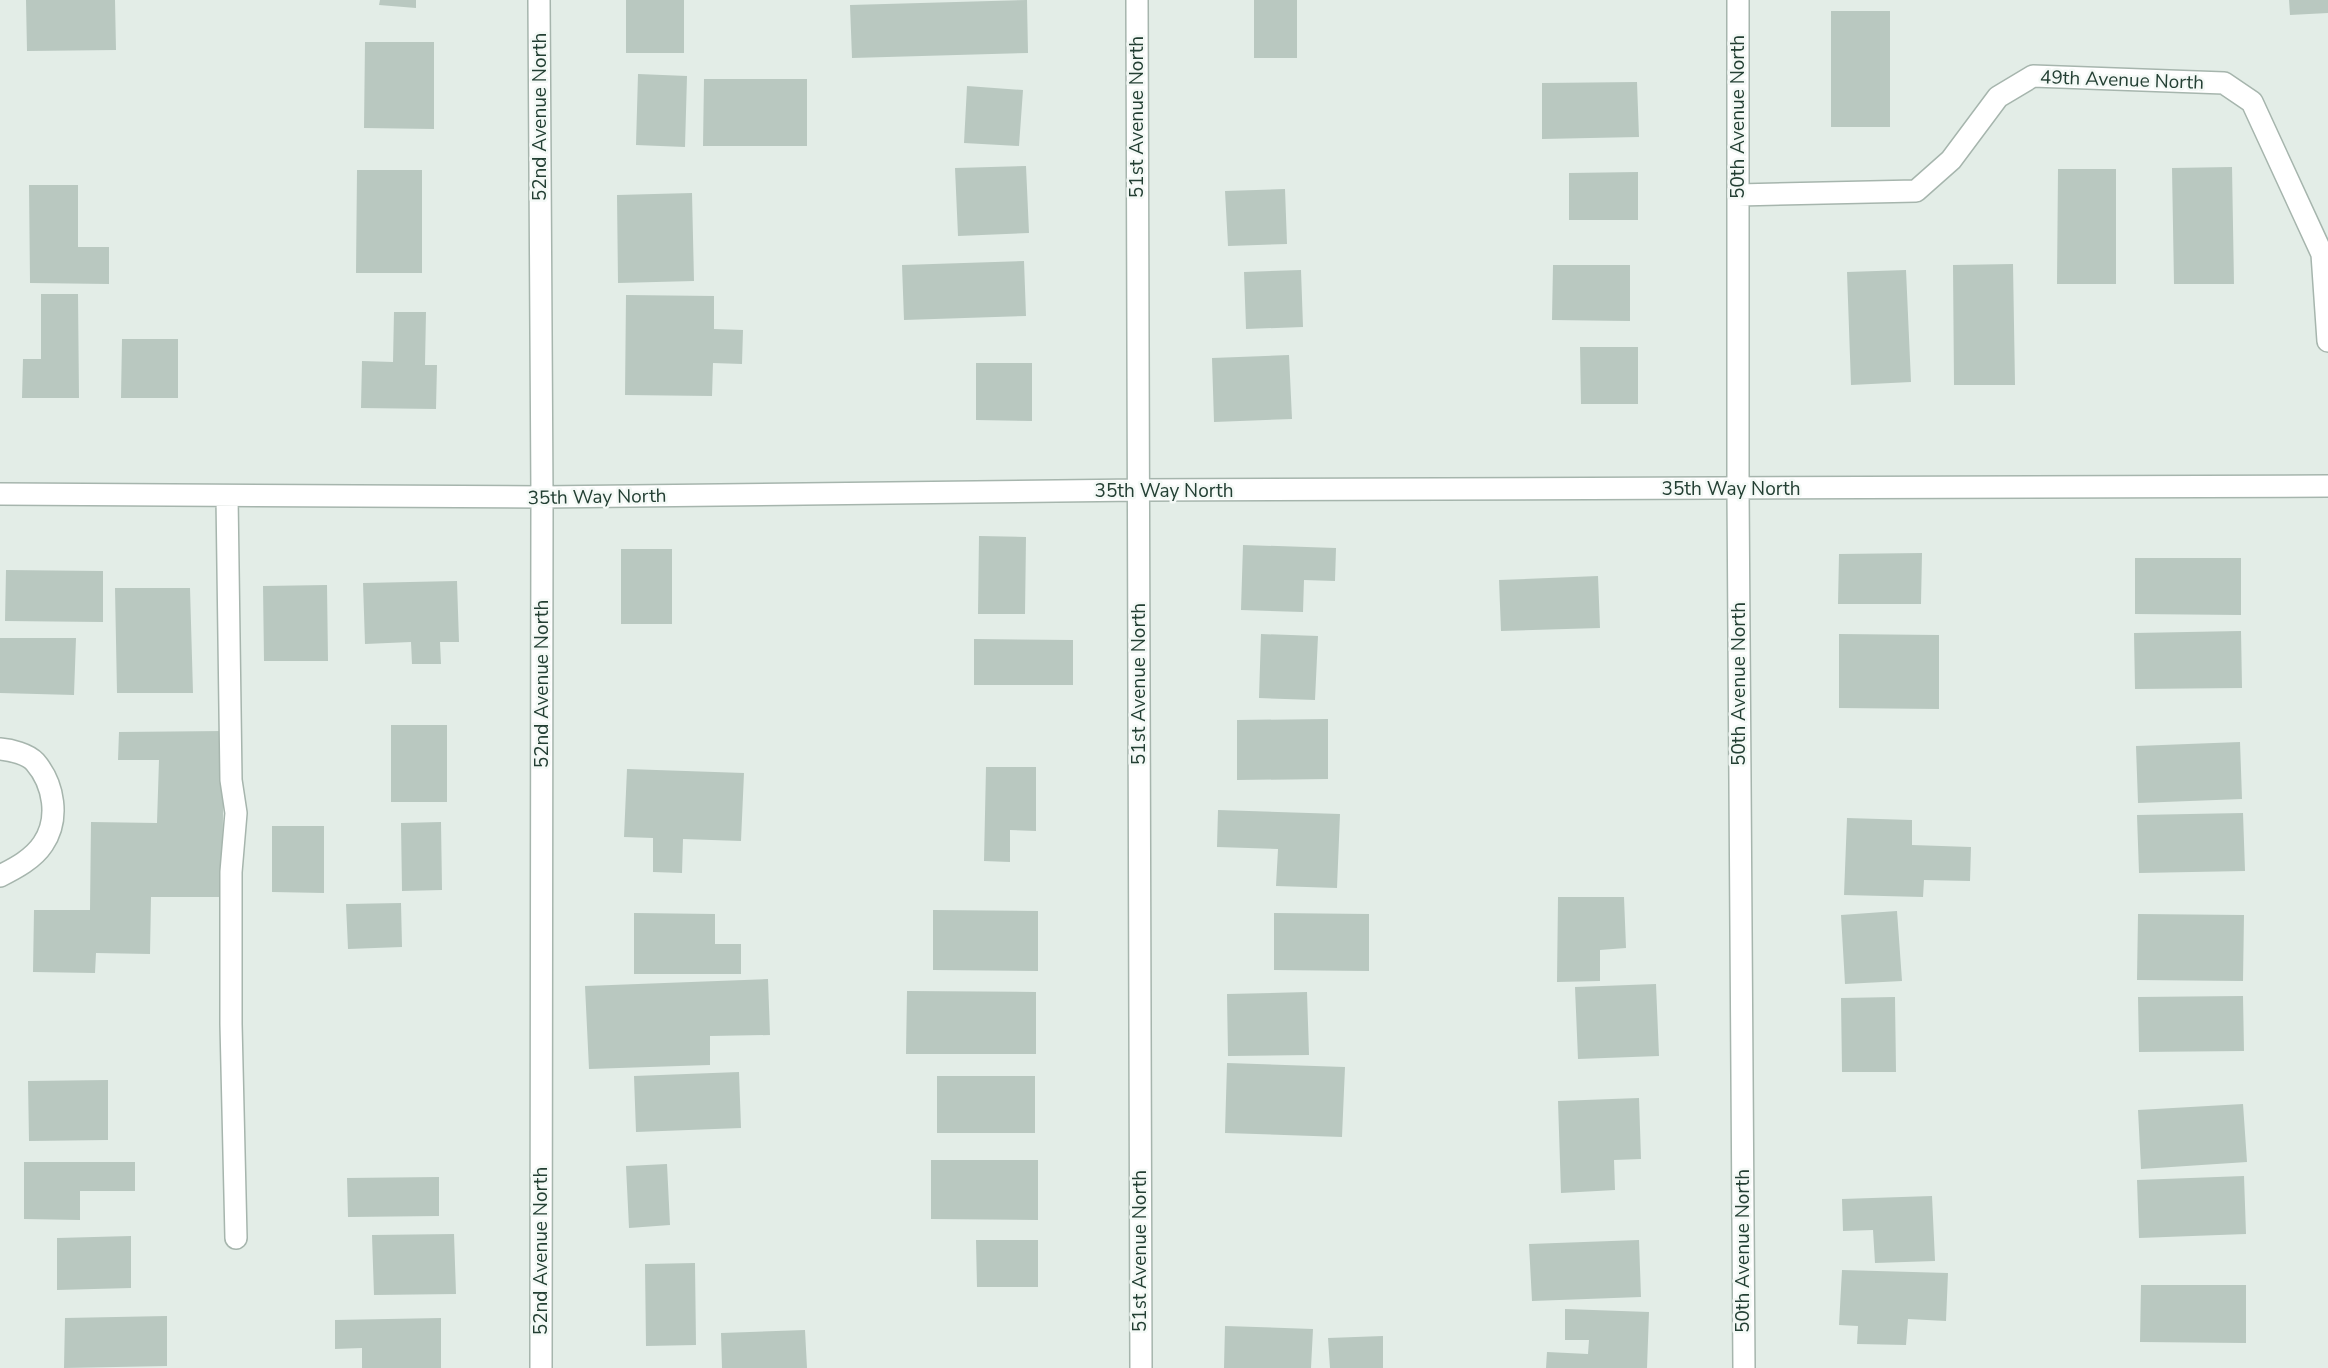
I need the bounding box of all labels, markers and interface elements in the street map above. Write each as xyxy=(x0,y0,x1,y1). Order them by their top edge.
street label: 52nd Avenue North xyxy=(527,33,553,201)
street label: 50th Avenue North xyxy=(1725,35,1751,199)
street label: 51st Avenue North xyxy=(1124,36,1150,198)
street label: 49th Avenue North xyxy=(2040,64,2204,96)
street label: 35th Way North xyxy=(1662,476,1800,502)
street label: 35th Way North xyxy=(1095,478,1233,504)
street label: 35th Way North xyxy=(527,483,667,511)
street label: 52nd Avenue North xyxy=(529,600,555,768)
street label: 50th Avenue North xyxy=(1726,602,1752,766)
street label: 51st Avenue North xyxy=(1126,603,1152,765)
street label: 52nd Avenue North xyxy=(528,1167,554,1335)
street label: 50th Avenue North xyxy=(1730,1169,1756,1333)
street label: 51st Avenue North xyxy=(1127,1170,1153,1332)

